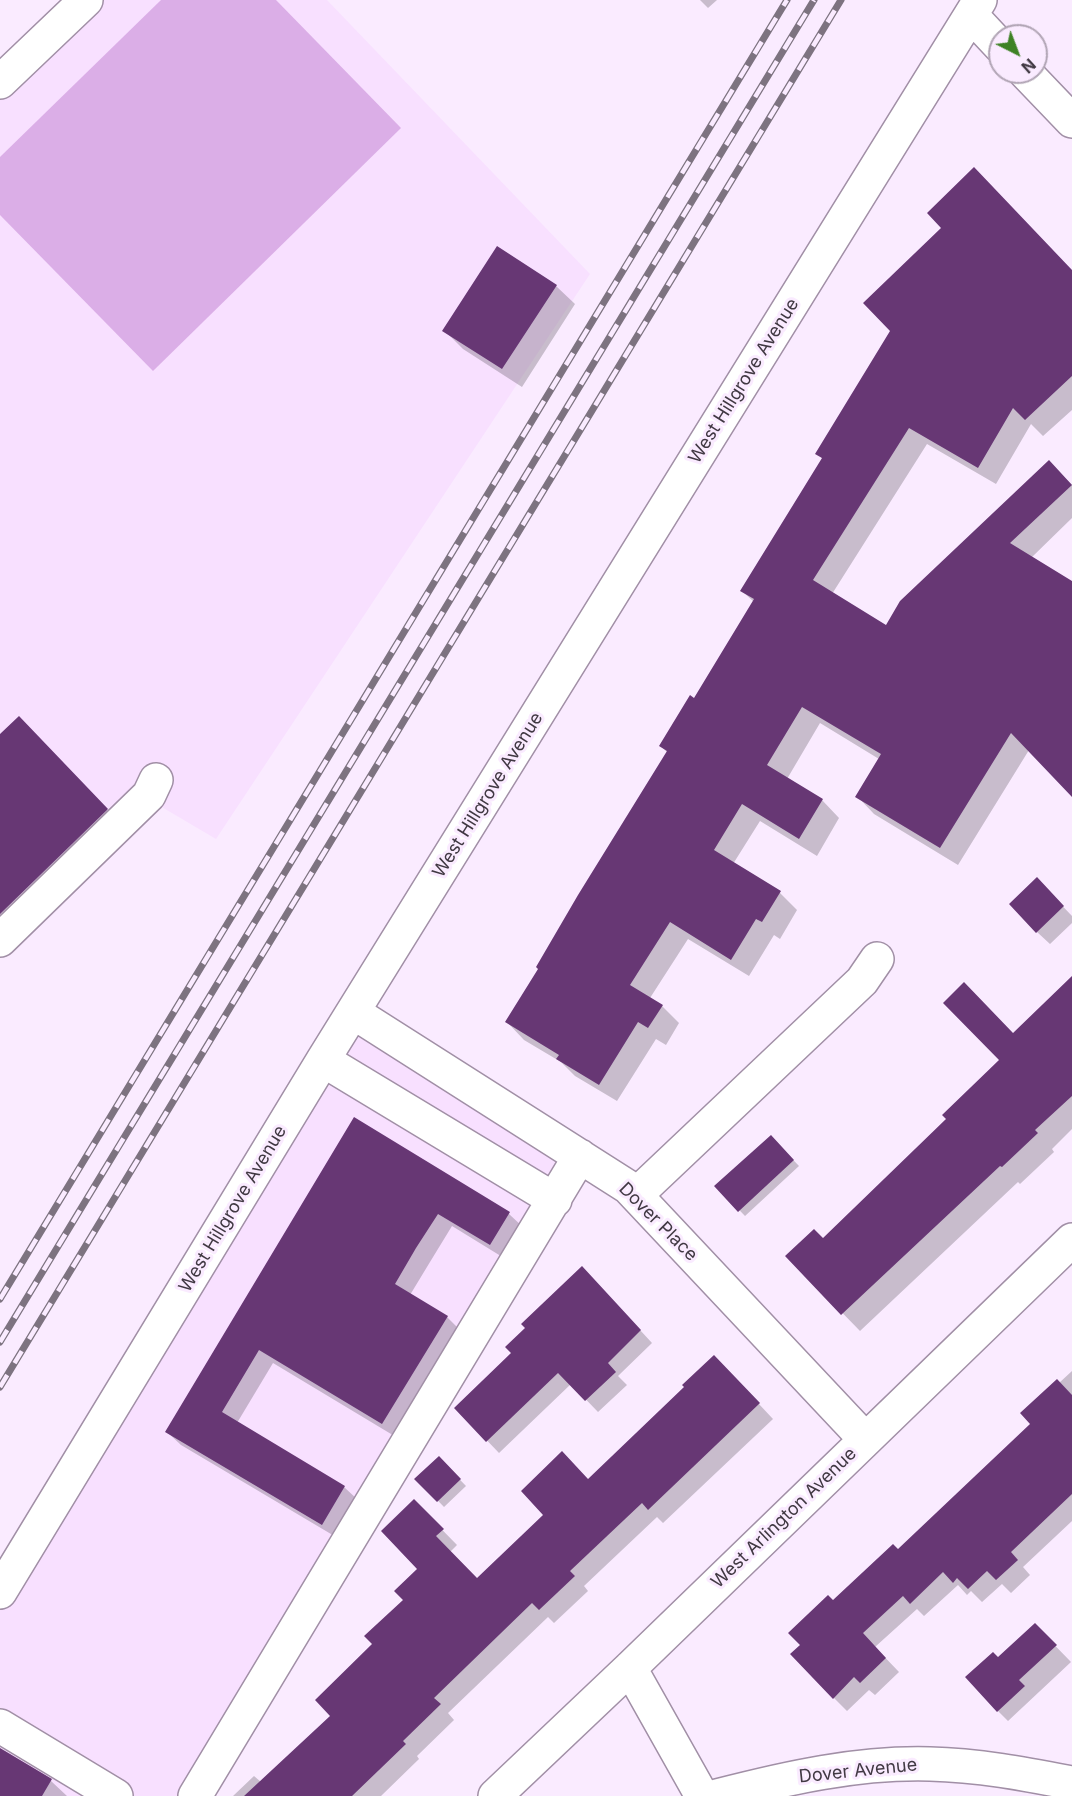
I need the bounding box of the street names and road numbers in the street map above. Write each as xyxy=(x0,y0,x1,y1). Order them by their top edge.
street label: West Hillgrove Avenue xyxy=(684,294,804,468)
street label: West Hillgrove Avenue xyxy=(428,708,548,882)
street label: West Hillgrove Avenue xyxy=(175,1122,291,1296)
street label: Dover Place xyxy=(614,1178,702,1266)
street label: West Arlington Avenue xyxy=(707,1443,861,1593)
street label: Dover Avenue xyxy=(798,1754,918,1788)

